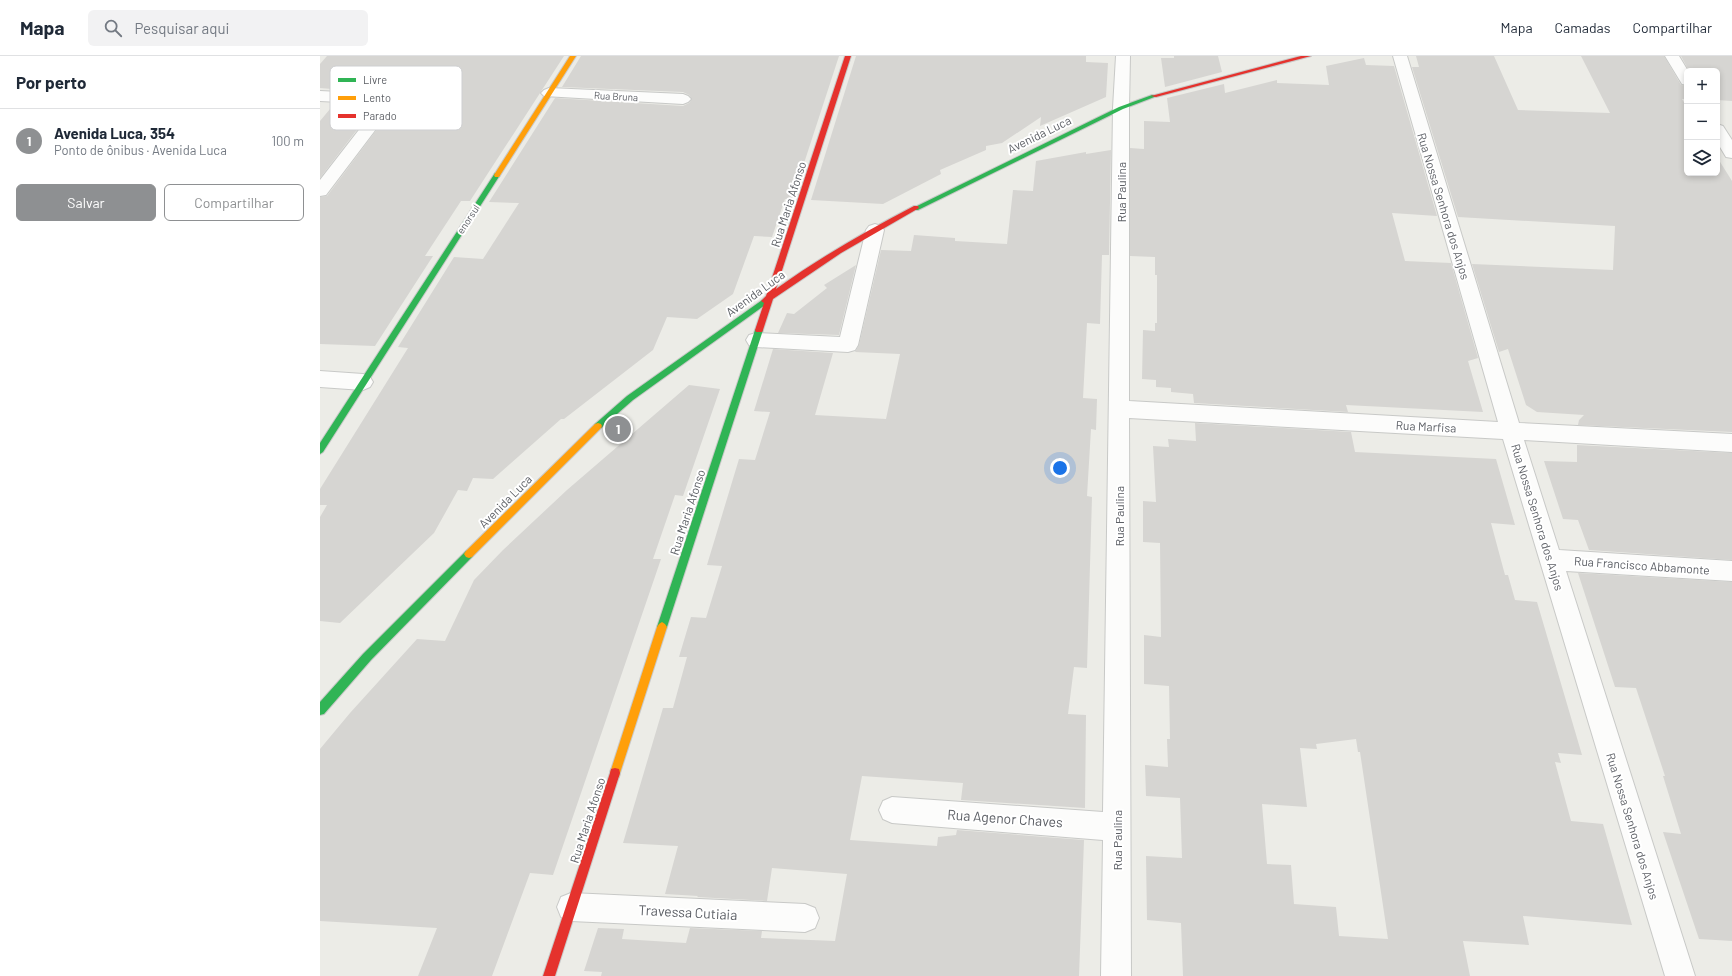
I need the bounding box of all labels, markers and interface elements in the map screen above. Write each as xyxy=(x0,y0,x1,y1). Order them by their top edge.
search box xyxy=(88,10,368,46)
text: Mapa xyxy=(20,16,64,39)
icon: search xyxy=(102,17,124,39)
text: Pesquisar aqui xyxy=(134,19,229,37)
text: Mapa xyxy=(1501,19,1533,36)
text: Camadas xyxy=(1555,19,1610,36)
text: Compartilhar xyxy=(1632,19,1712,36)
legend xyxy=(330,66,462,130)
map controls xyxy=(1684,68,1720,176)
button: + xyxy=(1684,68,1720,104)
text: Por perto xyxy=(16,72,86,92)
text: Livre xyxy=(363,73,387,86)
street label: Rua Bruna xyxy=(594,89,638,103)
text: Lento xyxy=(363,91,391,104)
button: − xyxy=(1684,104,1720,140)
text: Parado xyxy=(363,109,397,122)
street label: Avenida Luca xyxy=(1005,113,1073,155)
text: Avenida Luca, 354 xyxy=(54,124,175,142)
street label: Rua Nossa Senhora dos Anjos xyxy=(1415,131,1473,281)
text: 1 xyxy=(27,133,31,149)
text: 100 m xyxy=(271,133,304,149)
button: layers xyxy=(1684,140,1720,176)
text: Ponto de ônibus · Avenida Luca xyxy=(54,142,227,158)
street label: Rua Maria Afonso xyxy=(768,159,808,249)
street label: Rua Paulina xyxy=(1114,162,1128,222)
button: Salvar xyxy=(16,184,156,221)
button: Compartilhar xyxy=(164,184,304,221)
street label: enorsul xyxy=(454,202,482,236)
street label: Avenida Luca xyxy=(723,267,787,319)
pin: 1 xyxy=(605,414,631,444)
street label: Rua Marfisa xyxy=(1395,417,1457,435)
street label: Rua Nossa Senhora dos Anjos xyxy=(1509,442,1567,592)
your location xyxy=(1050,458,1070,478)
street label: Rua Maria Afonso xyxy=(667,467,707,557)
street label: Avenida Luca xyxy=(476,472,534,530)
street label: Rua Paulina xyxy=(1112,486,1126,546)
street label: Rua Francisco Abbamonte xyxy=(1574,553,1710,577)
street label: Rua Nossa Senhora dos Anjos xyxy=(1604,751,1662,901)
street label: Rua Maria Afonso xyxy=(567,775,607,865)
street label: Rua Agenor Chaves xyxy=(947,805,1064,831)
street label: Rua Paulina xyxy=(1110,810,1124,870)
street label: Travessa Cutiaia xyxy=(638,901,738,923)

